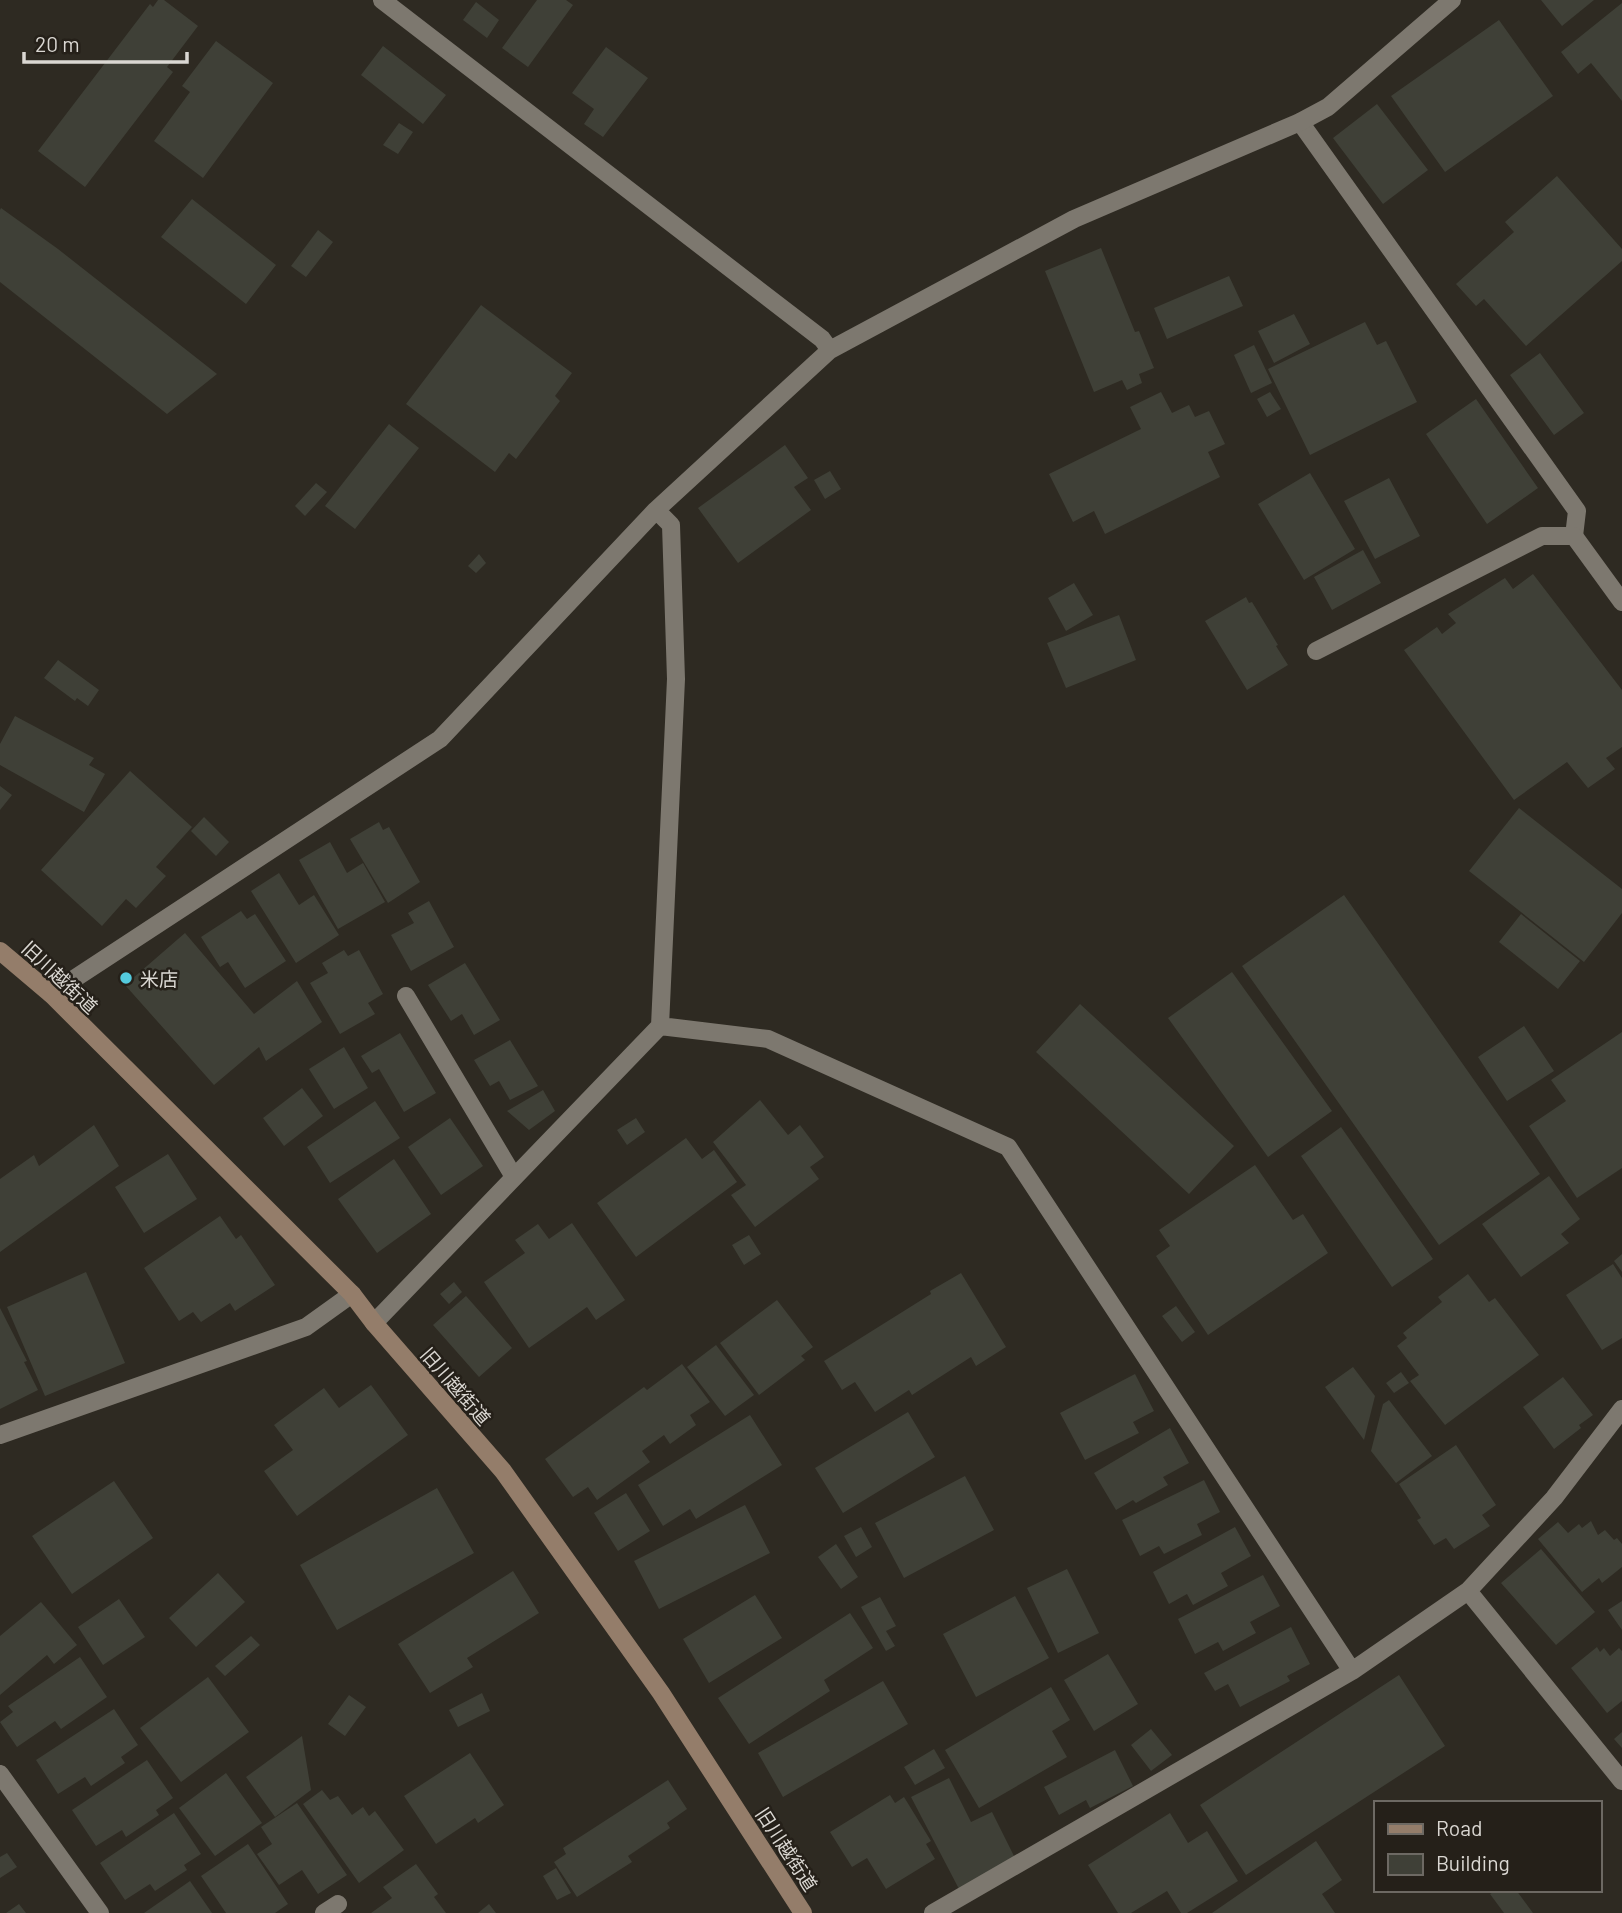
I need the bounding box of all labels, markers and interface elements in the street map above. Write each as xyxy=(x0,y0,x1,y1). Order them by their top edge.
scale bar xyxy=(24,21,187,65)
text: 20 m xyxy=(35,31,80,56)
street label: 旧川越街道 xyxy=(17,936,103,1018)
place label: 米店 xyxy=(140,967,178,990)
marker: 米店 xyxy=(118,970,134,986)
street label: 旧川越街道 xyxy=(416,1343,496,1429)
legend xyxy=(1374,1801,1601,1892)
street label: 旧川越街道 xyxy=(751,1803,823,1895)
text: Road xyxy=(1436,1815,1482,1840)
text: Building xyxy=(1436,1850,1510,1875)

